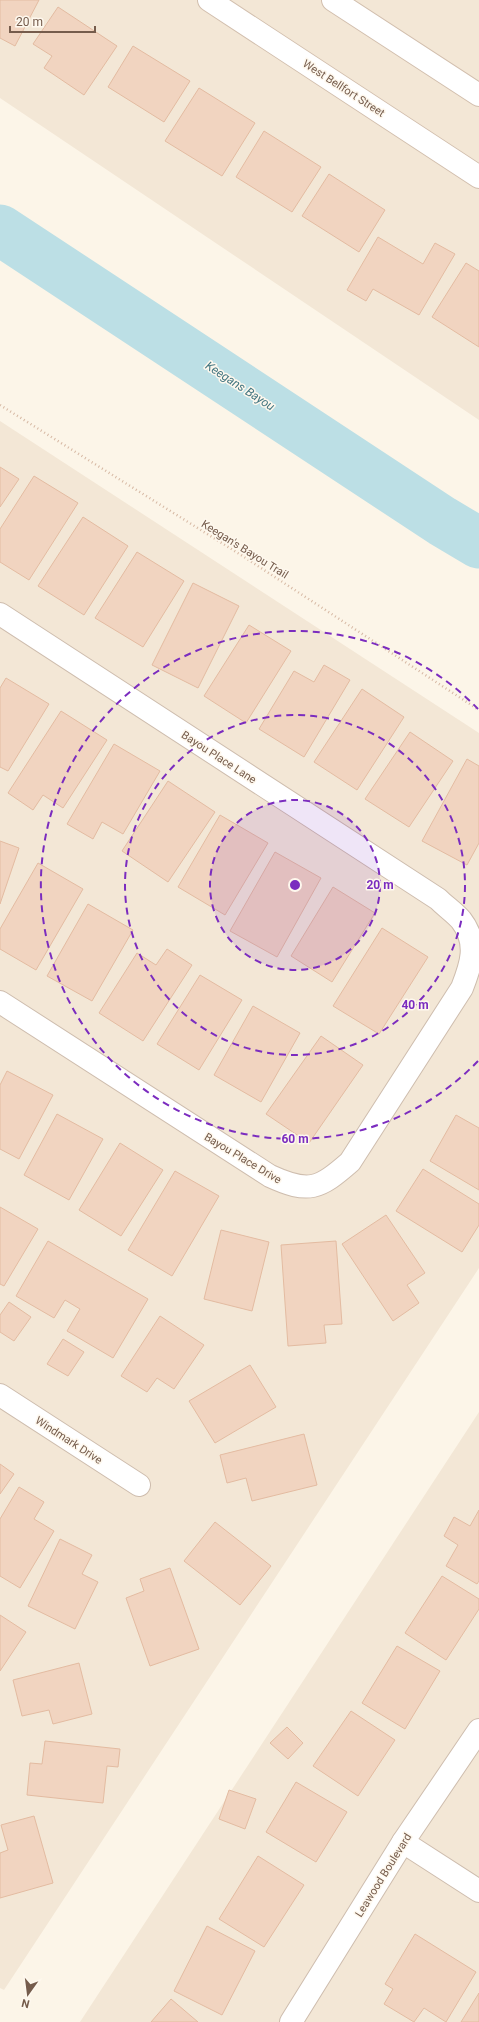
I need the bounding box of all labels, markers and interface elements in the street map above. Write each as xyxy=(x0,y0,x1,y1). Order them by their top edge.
scale bar xyxy=(10,8,95,34)
text: 20 m xyxy=(16,15,43,29)
street label: West Bellfort Street xyxy=(300,57,387,120)
water label: Keegans Bayou xyxy=(203,358,278,414)
street label: Keegan's Bayou Trail xyxy=(199,517,290,581)
street label: Bayou Place Lane xyxy=(179,728,259,787)
centre of rings xyxy=(288,878,302,892)
text: 20 m xyxy=(366,878,394,892)
text: 40 m xyxy=(401,998,429,1012)
street label: Bayou Place Drive xyxy=(202,1130,284,1187)
text: 60 m xyxy=(281,1132,309,1146)
street label: Windmark Drive xyxy=(33,1414,105,1467)
street label: Leawood Boulevard xyxy=(352,1831,414,1919)
north arrow xyxy=(8,1974,48,2014)
text: N xyxy=(20,1996,31,2010)

